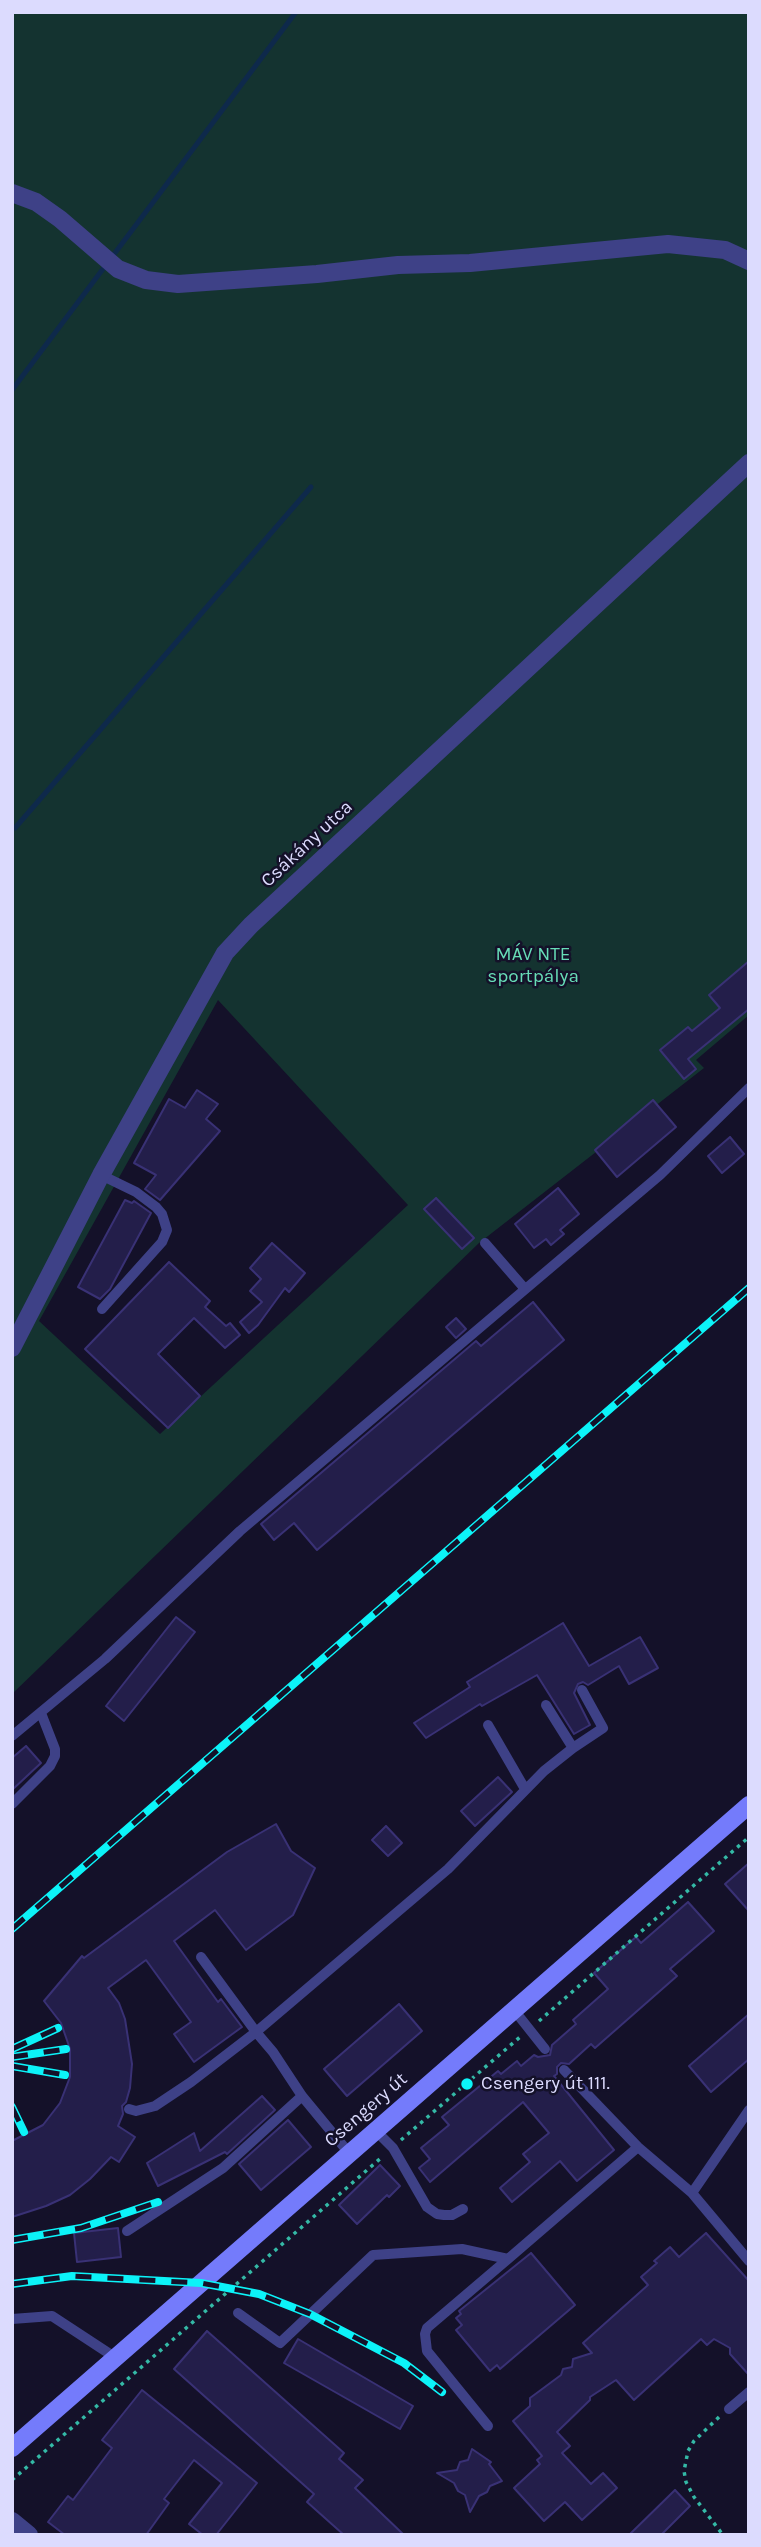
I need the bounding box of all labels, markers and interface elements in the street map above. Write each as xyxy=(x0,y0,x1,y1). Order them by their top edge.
street label: Csákány utca xyxy=(256,796,358,892)
park label: MÁV NTE sportpálya xyxy=(487,944,579,988)
street label: Csengery út xyxy=(320,2068,412,2152)
place label: Csengery út 111. xyxy=(481,2073,610,2095)
marker: Csengery út 111. xyxy=(459,2076,475,2092)

